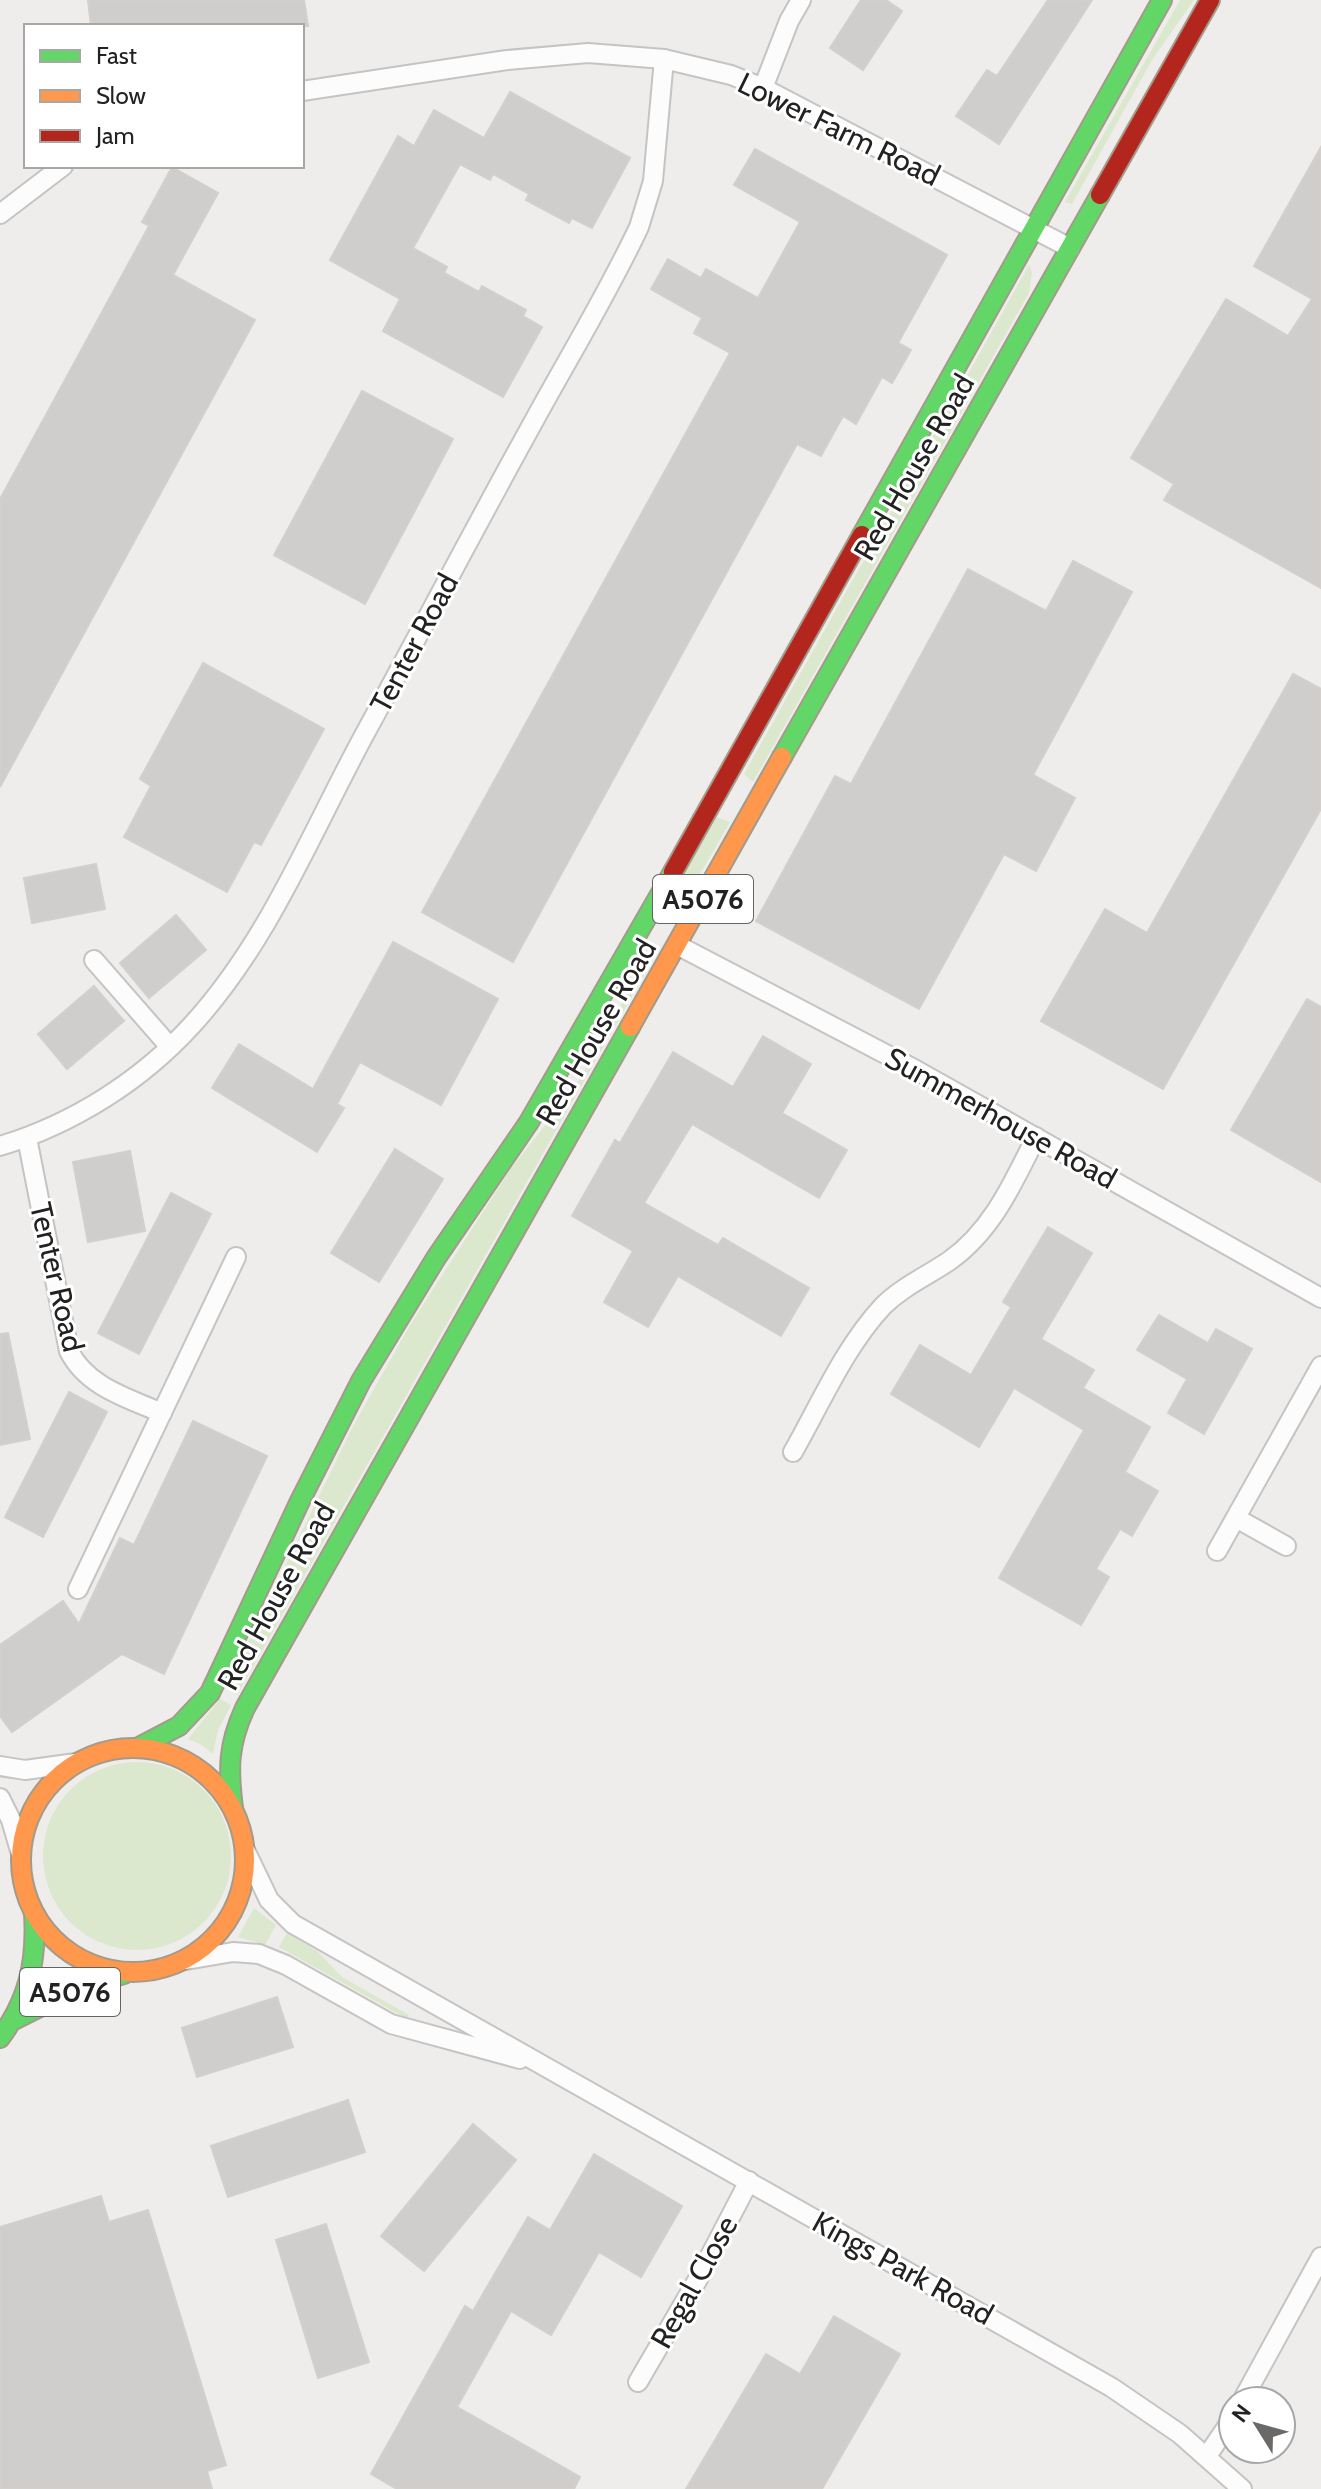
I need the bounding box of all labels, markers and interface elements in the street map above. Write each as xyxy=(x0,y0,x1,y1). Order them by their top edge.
legend xyxy=(24,24,304,168)
text: Fast xyxy=(96,41,137,70)
street label: Lower Farm Road xyxy=(732,64,946,194)
text: Slow xyxy=(96,81,146,110)
text: Jam xyxy=(95,121,134,150)
street label: Red House Road xyxy=(846,367,982,567)
street label: Tenter Road xyxy=(362,567,466,719)
road number: A5076 xyxy=(653,875,753,923)
street label: Red House Road xyxy=(528,932,664,1132)
street label: Summerhouse Road xyxy=(879,1039,1123,1197)
street label: Tenter Road xyxy=(22,1199,92,1355)
street label: Red House Road xyxy=(209,1496,343,1696)
road number: A5076 xyxy=(20,1968,120,2016)
street label: Kings Park Road xyxy=(806,2203,1000,2333)
street label: Regal Close xyxy=(642,2209,746,2355)
north arrow xyxy=(1217,2385,1297,2465)
text: N xyxy=(1226,2399,1257,2428)

